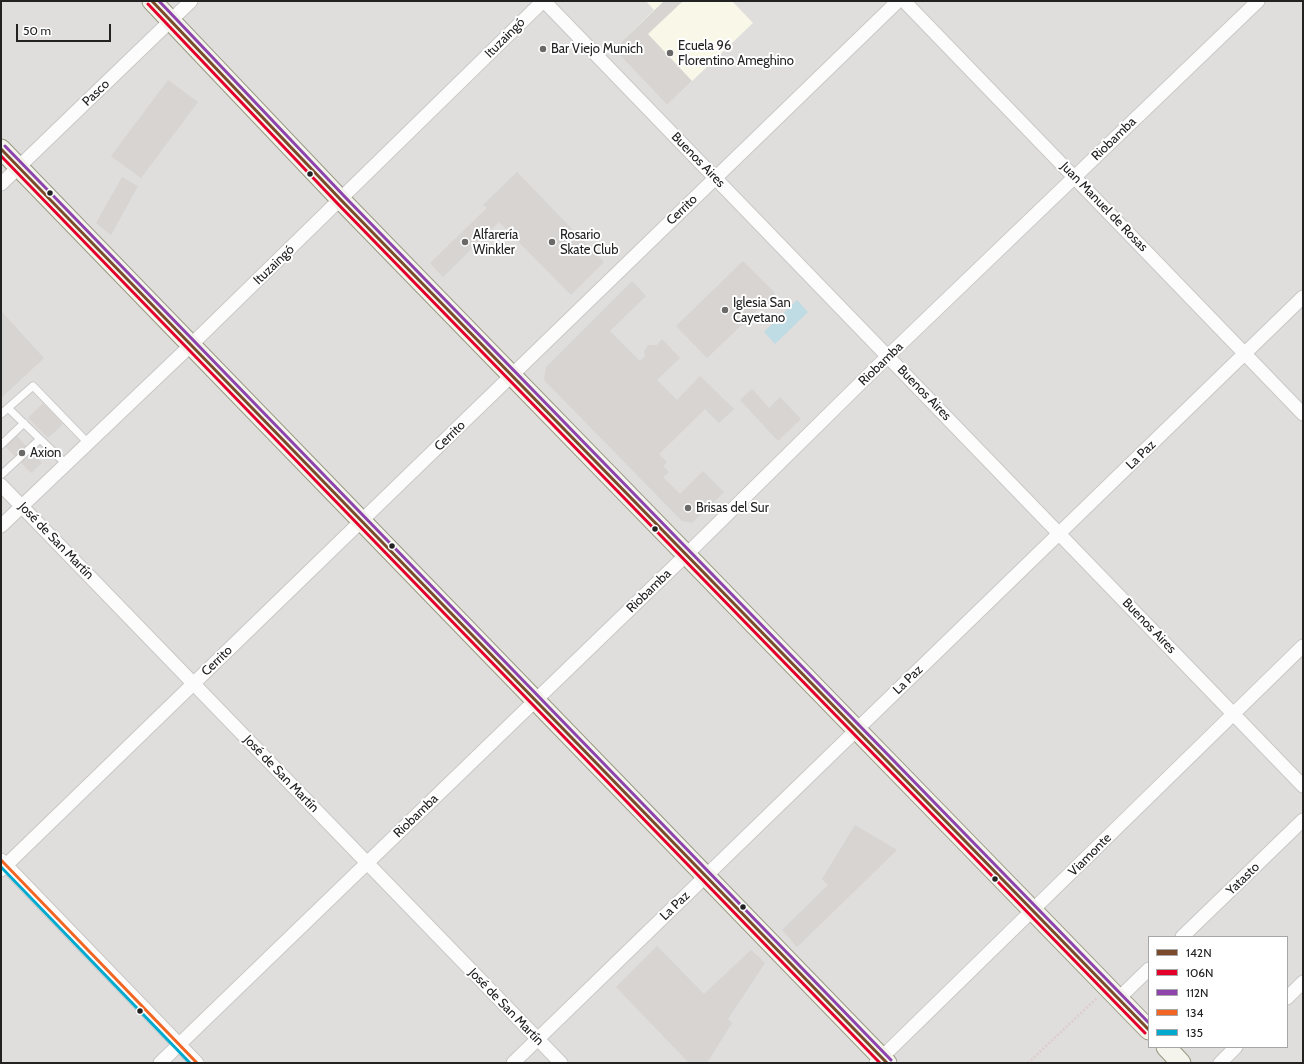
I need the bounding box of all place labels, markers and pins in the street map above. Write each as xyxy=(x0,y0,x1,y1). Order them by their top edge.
place label: Ecuela 96 Florentino Ameghino xyxy=(678,38,794,69)
place label: Bar Viejo Munich xyxy=(551,41,643,57)
marker: Bar Viejo Munich xyxy=(538,44,548,54)
marker: Ecuela 96 Florentino Ameghino xyxy=(665,48,675,58)
unlabelled marker xyxy=(305,169,315,179)
unlabelled marker xyxy=(45,188,55,198)
place label: Alfarería Winkler xyxy=(473,227,518,258)
place label: Rosario Skate Club xyxy=(560,227,618,258)
marker: Alfarería Winkler xyxy=(460,237,470,247)
marker: Rosario Skate Club xyxy=(547,237,557,247)
place label: Iglesia San Cayetano xyxy=(733,295,791,326)
marker: Iglesia San Cayetano xyxy=(720,305,730,315)
place label: Axion xyxy=(30,445,61,461)
marker: Axion xyxy=(17,448,27,458)
place label: Brisas del Sur xyxy=(696,500,769,516)
marker: Brisas del Sur xyxy=(683,503,693,513)
unlabelled marker xyxy=(650,524,660,534)
unlabelled marker xyxy=(387,541,397,551)
unlabelled marker xyxy=(990,874,1000,884)
unlabelled marker xyxy=(738,902,748,912)
unlabelled marker xyxy=(135,1006,145,1016)

